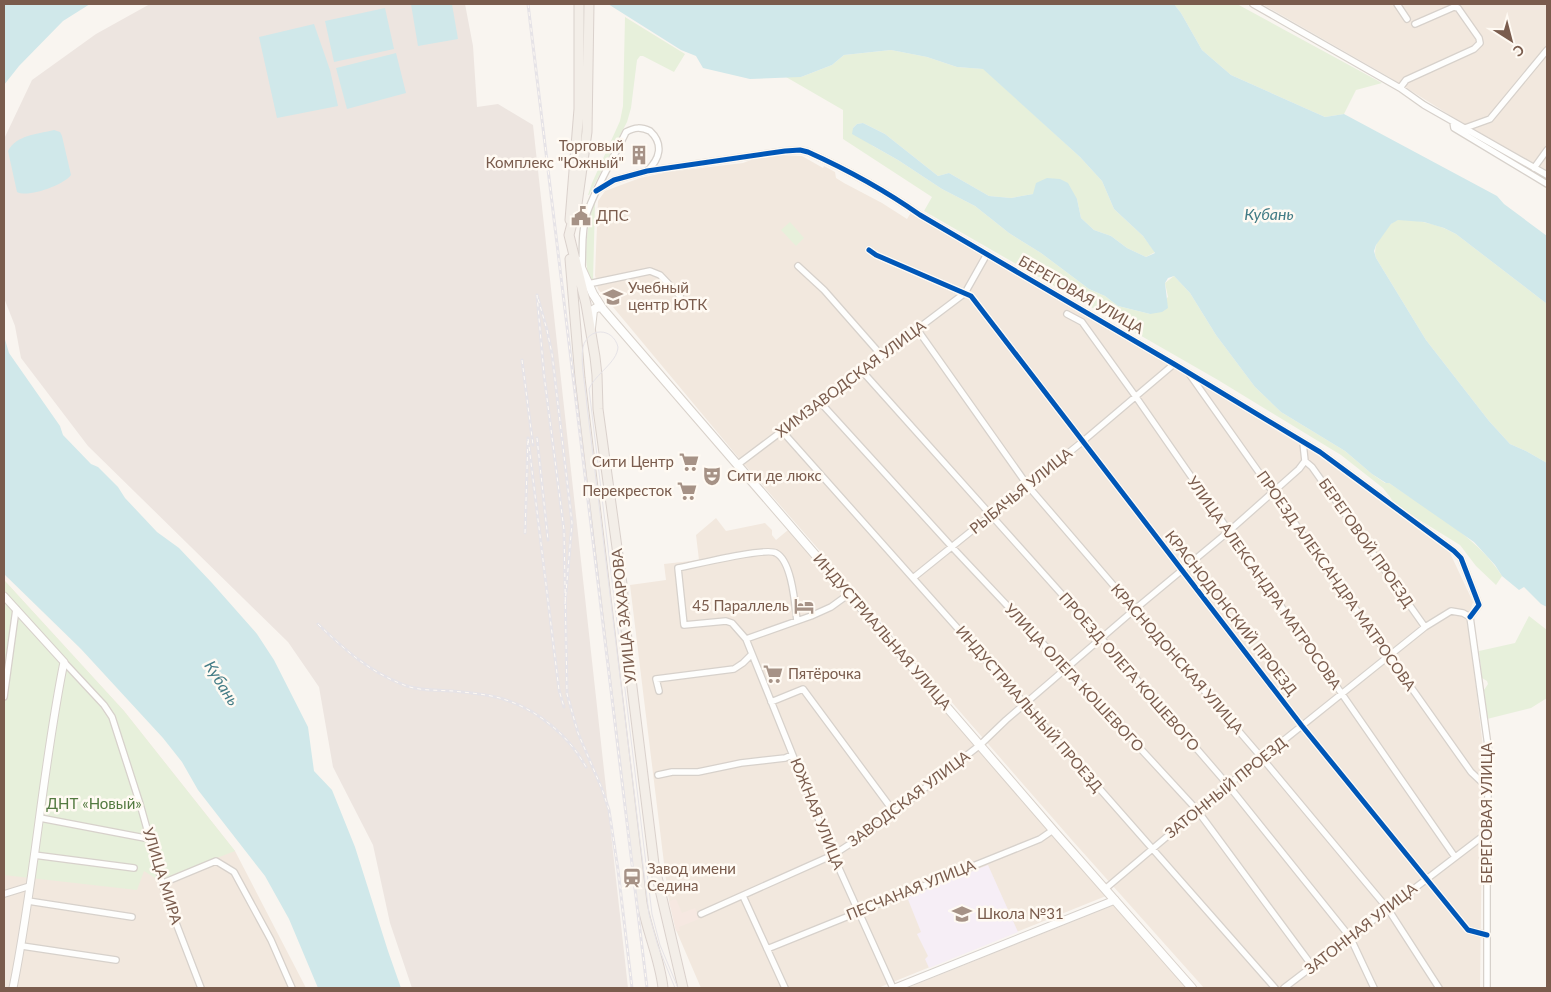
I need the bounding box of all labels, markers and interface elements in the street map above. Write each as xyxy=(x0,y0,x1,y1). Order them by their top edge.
north arrow xyxy=(1486,15,1536,65)
text: С xyxy=(1510,41,1528,61)
place label: Торговый Комплекс "Южный" xyxy=(486,136,624,171)
building icon: Торговый Комплекс "Южный" xyxy=(628,144,650,166)
water label: Кубань xyxy=(1244,204,1294,223)
public building icon: ДПС xyxy=(570,205,592,227)
place label: ДПС xyxy=(596,206,629,224)
street label: БЕРЕГОВАЯ УЛИЦА xyxy=(1016,251,1148,338)
place label: Учебный центр ЮТК xyxy=(628,278,707,313)
school or university icon: Учебный центр ЮТК xyxy=(602,286,624,308)
street label: ХИМЗАВОДСКАЯ УЛИЦА xyxy=(772,315,930,441)
street label: РЫБАЧЬЯ УЛИЦА xyxy=(966,443,1076,537)
supermarket icon: Сити Центр xyxy=(678,451,700,473)
place label: Сити Центр xyxy=(592,452,674,470)
theatre icon: Сити де люкс xyxy=(701,465,723,487)
place label: Сити де люкс xyxy=(727,466,822,484)
street label: ПРОЕЗД АЛЕКСАНДРА МАТРОСОВА xyxy=(1254,467,1420,695)
street label: УЛИЦА АЛЕКСАНДРА МАТРОСОВА xyxy=(1184,472,1346,693)
street label: БЕРЕГОВОЙ ПРОЕЗД xyxy=(1316,475,1418,611)
supermarket icon: Перекресток xyxy=(676,480,698,502)
place label: Перекресток xyxy=(582,481,672,499)
street label: КРАСНОДОНСКИЙ ПРОЕЗД xyxy=(1162,526,1302,698)
street label: УЛИЦА ЗАХАРОВА xyxy=(607,547,639,685)
street label: ИНДУСТРИАЛЬНАЯ УЛИЦА xyxy=(810,550,956,714)
street label: КРАСНОДОНСКАЯ УЛИЦА xyxy=(1108,580,1248,738)
street label: ПРОЕЗД ОЛЕГА КОШЕВОГО xyxy=(1056,588,1204,754)
hotel icon: 45 Параллель xyxy=(793,595,815,617)
place label: 45 Параллель xyxy=(692,596,789,614)
street label: УЛИЦА ОЛЕГА КОШЕВОГО xyxy=(1001,599,1148,755)
street label: ИНДУСТРИАЛЬНЫЙ ПРОЕЗД xyxy=(953,622,1107,795)
water label: Кубань xyxy=(201,657,244,709)
supermarket icon: Пятёрочка xyxy=(762,663,784,685)
place label: Пятёрочка xyxy=(788,664,861,682)
street label: ЗАТОННЫЙ ПРОЕЗД xyxy=(1161,733,1290,842)
street label: БЕРЕГОВАЯ УЛИЦА xyxy=(1477,741,1495,884)
street label: ЗАВОДСКАЯ УЛИЦА xyxy=(844,746,974,850)
street label: ЮЖНАЯ УЛИЦА xyxy=(787,755,849,873)
park label: ДНТ «Новый» xyxy=(46,794,142,812)
street label: УЛИЦА МИРА xyxy=(140,825,186,927)
street label: ПЕСЧАНАЯ УЛИЦА xyxy=(843,855,979,923)
place label: Завод имени Седина xyxy=(647,859,736,894)
station icon: Завод имени Седина xyxy=(621,867,643,889)
street label: ЗАТОННАЯ УЛИЦА xyxy=(1301,878,1421,978)
school or university icon: Школа №31 xyxy=(951,903,973,925)
place label: Школа №31 xyxy=(977,904,1064,922)

